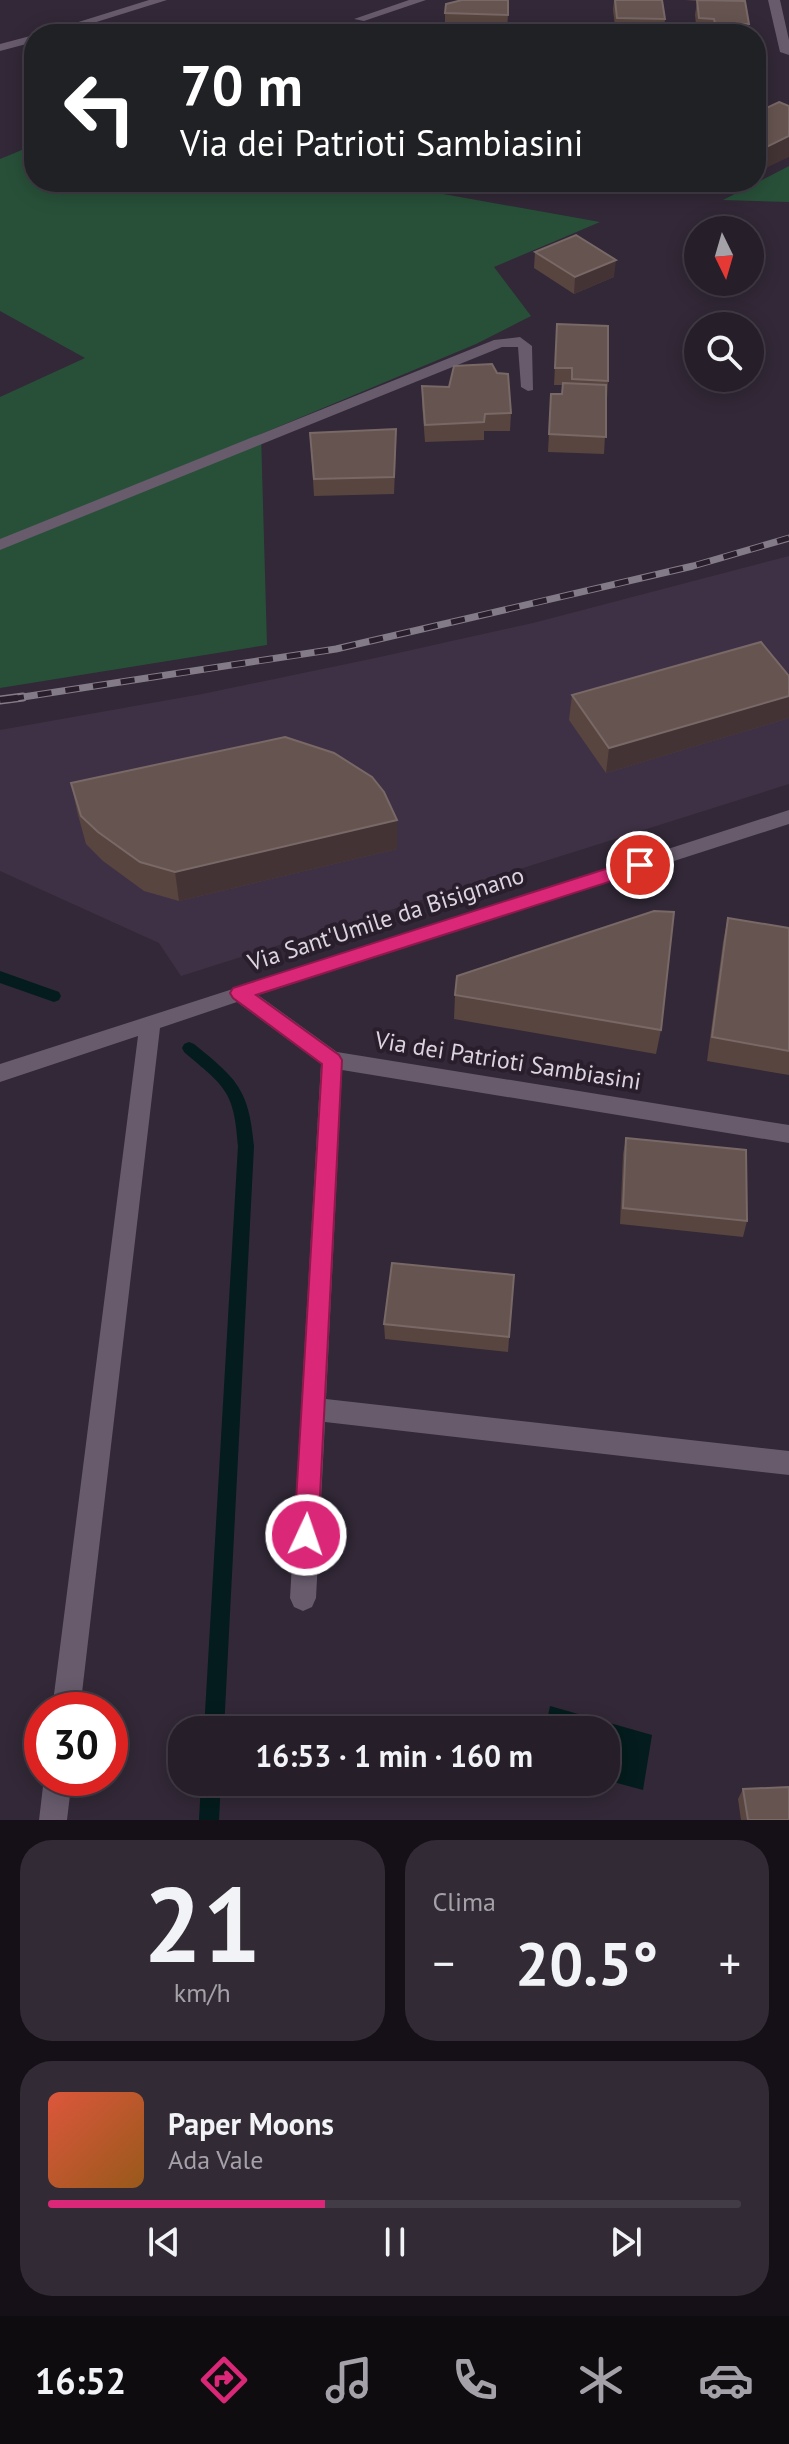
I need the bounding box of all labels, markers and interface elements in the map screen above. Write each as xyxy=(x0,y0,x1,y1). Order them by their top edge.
text: 70 m xyxy=(180,49,303,121)
icon: left xyxy=(48,56,152,160)
text: Via dei Patrioti Sambiasini xyxy=(180,119,583,166)
north arrow xyxy=(684,216,764,296)
map controls xyxy=(684,216,764,392)
button: search xyxy=(684,312,764,392)
pin xyxy=(606,831,674,899)
icon: arrive xyxy=(618,843,662,887)
street label: Via Sant'Umile da Bisignano xyxy=(243,859,528,978)
street label: Via dei Patrioti Sambiasini xyxy=(372,1024,643,1097)
position arrow xyxy=(264,1493,348,1577)
speed limit sign: 30 xyxy=(24,1692,128,1796)
text: 16:53 · 1 min · 160 m xyxy=(255,1736,533,1775)
text: 21 xyxy=(143,1856,261,1991)
text: Clima xyxy=(433,1885,496,1918)
text: 20.5° xyxy=(515,1924,658,2002)
text: − xyxy=(433,1934,455,1991)
text: + xyxy=(719,1934,741,1991)
text: km/h xyxy=(174,1976,231,2009)
text: Paper Moons xyxy=(168,2104,334,2143)
text: Ada Vale xyxy=(168,2143,263,2176)
icon: previous xyxy=(142,2220,186,2264)
icon: pause xyxy=(373,2220,417,2264)
icon: next xyxy=(604,2220,648,2264)
icon: directions xyxy=(196,2352,252,2408)
icon: music xyxy=(321,2352,377,2408)
icon: phone xyxy=(447,2352,503,2408)
icon: climate xyxy=(573,2352,629,2408)
icon: car xyxy=(698,2352,754,2408)
text: 16:52 xyxy=(35,2357,126,2404)

